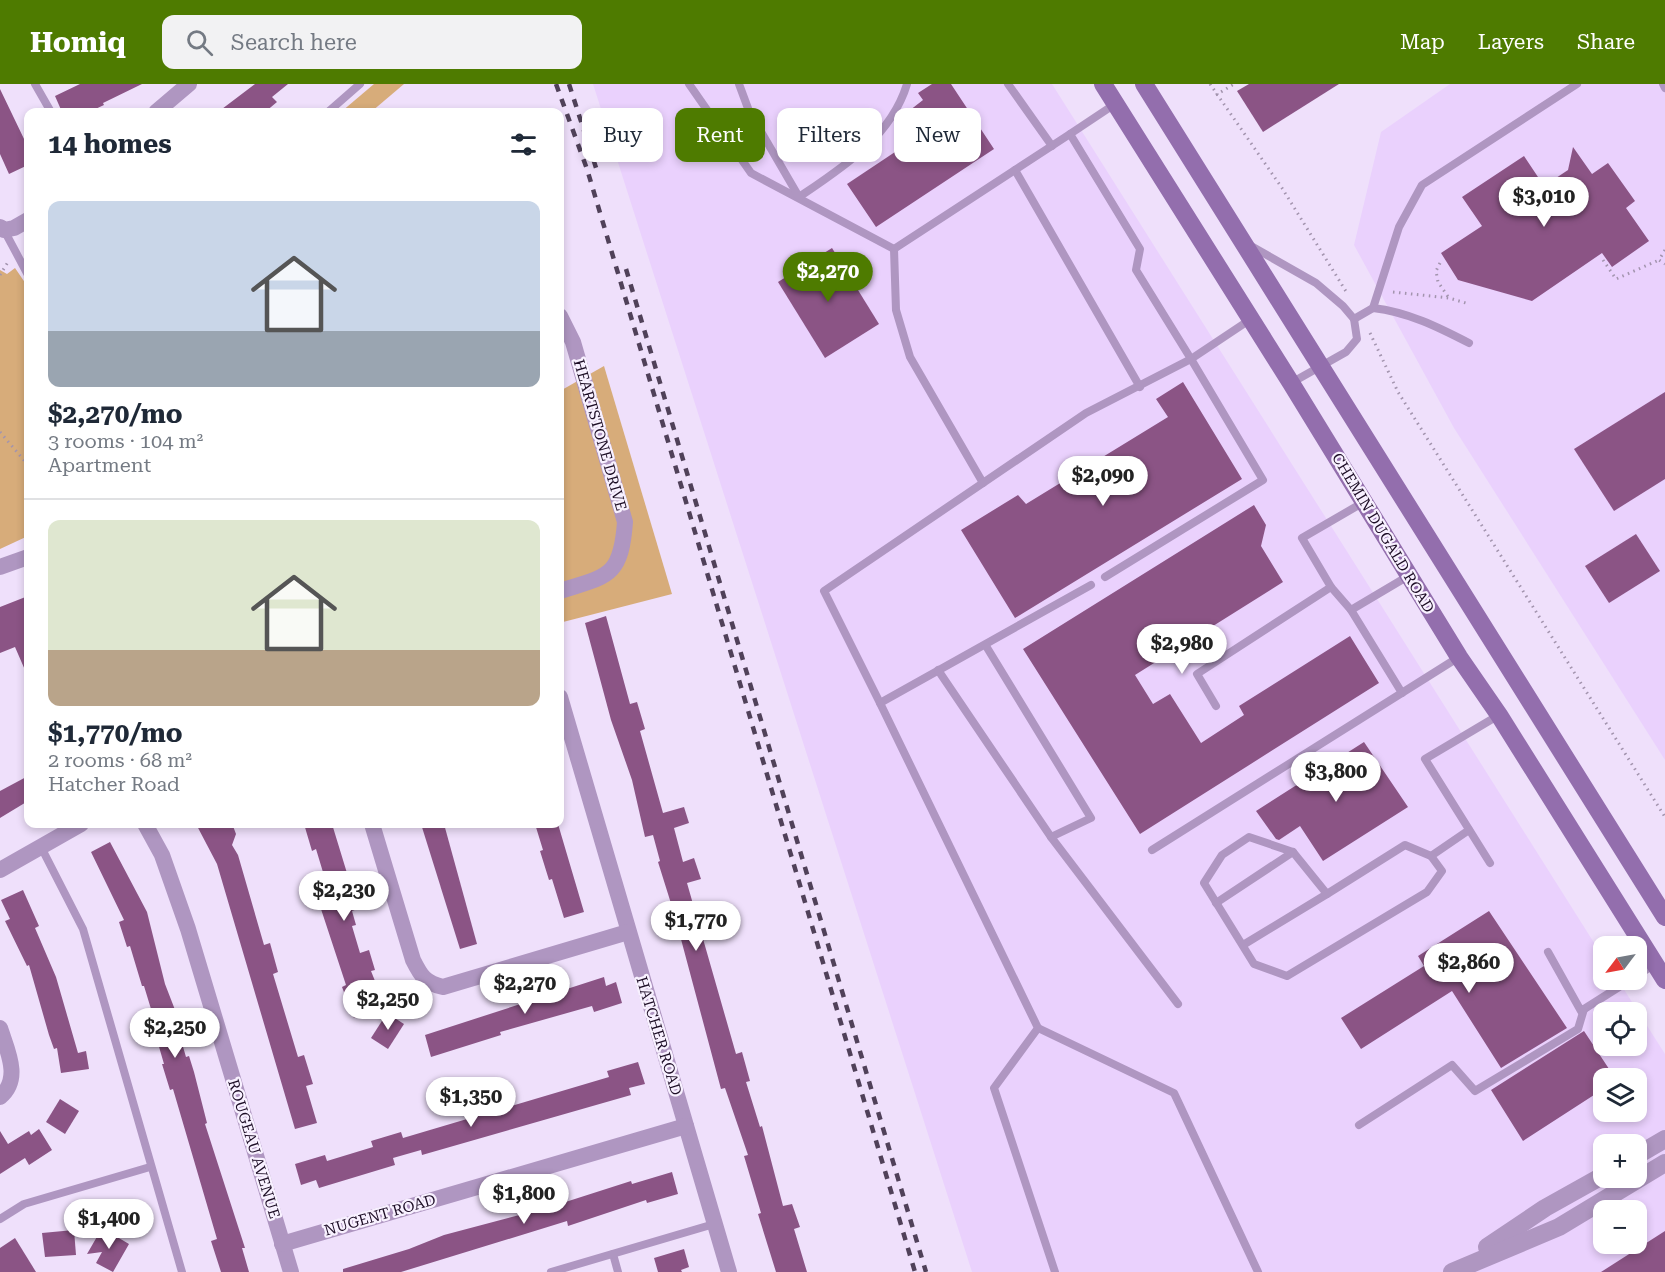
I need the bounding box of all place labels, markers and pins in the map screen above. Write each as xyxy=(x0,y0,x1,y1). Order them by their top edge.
pin: $3,010 xyxy=(1495,177,1593,228)
pin: $2,270 xyxy=(779,252,877,303)
pin: $2,090 xyxy=(1054,456,1152,507)
pin: $2,980 xyxy=(1133,624,1231,675)
pin: $3,800 xyxy=(1287,752,1385,803)
pin: $2,230 xyxy=(295,871,393,922)
pin: $1,770 xyxy=(647,901,745,952)
pin: $2,860 xyxy=(1420,943,1518,994)
pin: $2,270 xyxy=(476,964,574,1015)
pin: $2,250 xyxy=(339,980,437,1031)
pin: $2,250 xyxy=(126,1008,224,1059)
pin: $1,350 xyxy=(422,1077,520,1128)
pin: $1,800 xyxy=(475,1174,573,1225)
pin: $1,400 xyxy=(60,1199,158,1250)

